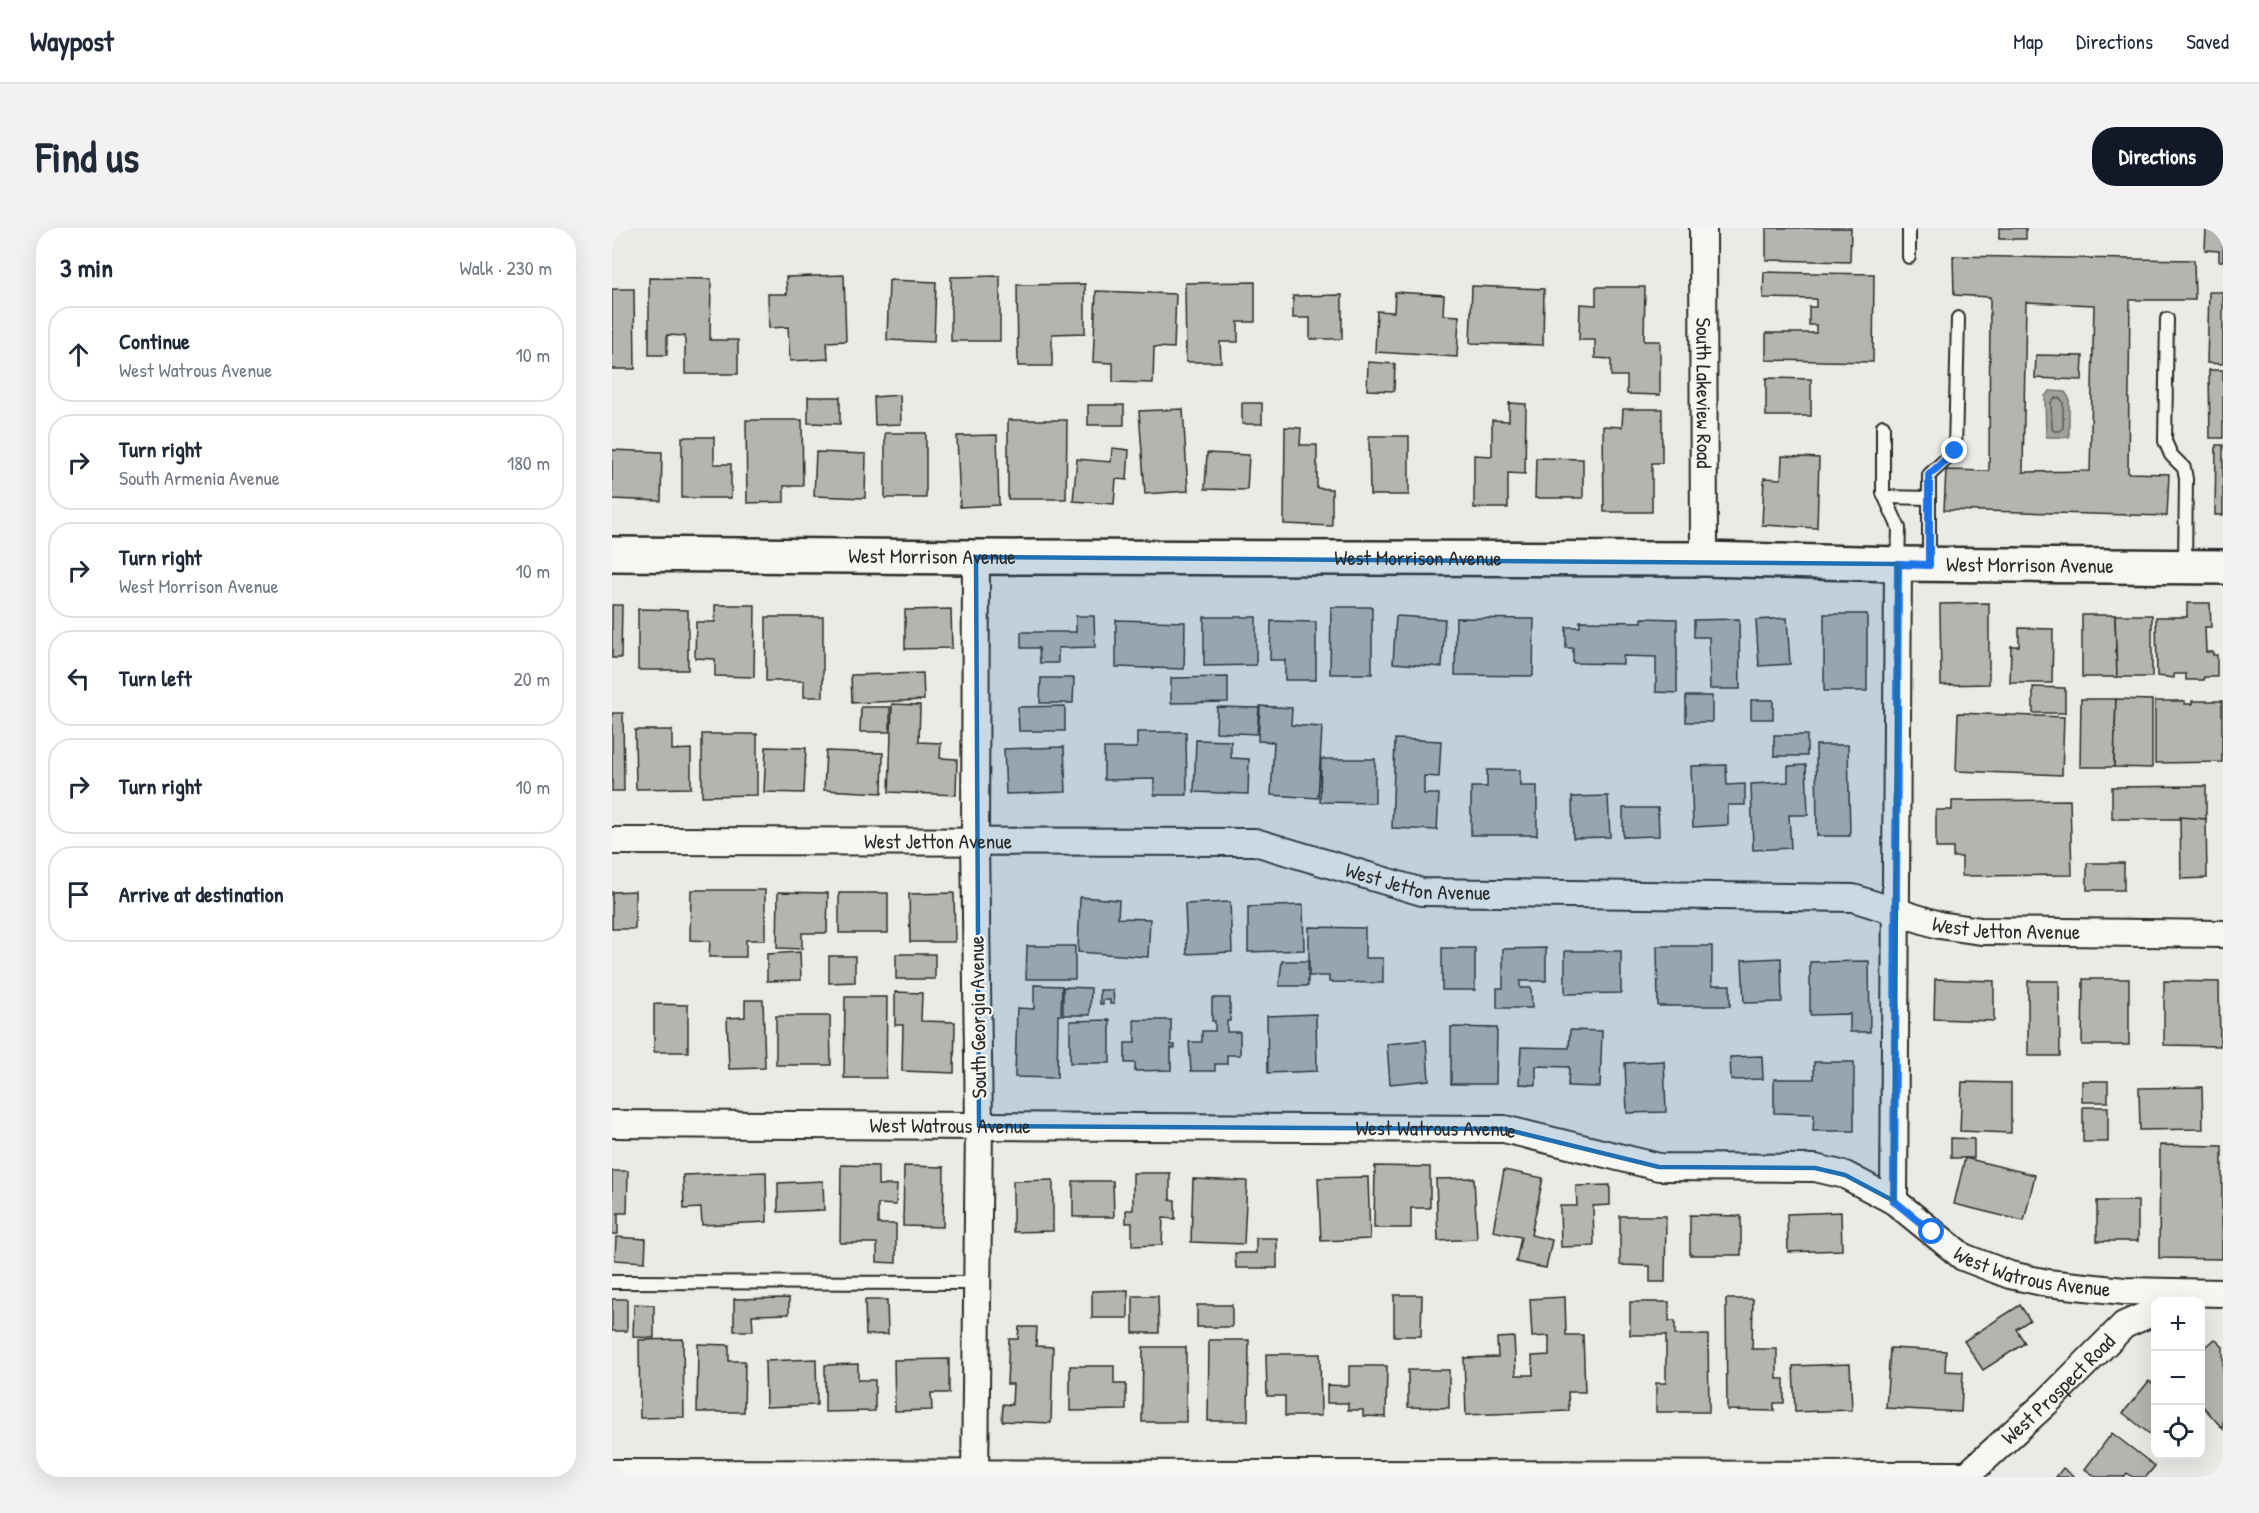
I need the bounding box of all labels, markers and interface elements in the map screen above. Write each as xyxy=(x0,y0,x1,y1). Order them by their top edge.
text: Waypost xyxy=(30,22,114,60)
text: Map xyxy=(2013,27,2043,56)
text: Directions xyxy=(2076,27,2153,56)
text: Saved xyxy=(2186,27,2229,56)
button: Directions xyxy=(2092,127,2223,186)
text: Find us xyxy=(36,128,139,185)
text: 3 min xyxy=(60,250,113,285)
text: Walk · 230 m xyxy=(460,254,552,281)
street label: South Lakeview Road xyxy=(1689,317,1719,469)
text: Continue xyxy=(119,326,190,356)
icon: ahead xyxy=(62,338,95,371)
text: 10 m xyxy=(516,341,550,368)
text: West Watrous Avenue xyxy=(119,356,272,383)
text: Turn right xyxy=(119,434,202,464)
route end xyxy=(1941,437,1967,463)
icon: right xyxy=(62,446,95,479)
text: 180 m xyxy=(507,449,550,476)
text: South Armenia Avenue xyxy=(119,464,280,491)
street label: West Morrison Avenue xyxy=(848,541,1016,571)
text: Turn right xyxy=(119,542,202,572)
street label: West Morrison Avenue xyxy=(1334,543,1502,572)
street label: West Morrison Avenue xyxy=(1946,549,2114,580)
icon: right xyxy=(62,554,95,587)
text: 10 m xyxy=(516,557,550,584)
text: West Morrison Avenue xyxy=(119,572,278,599)
icon: left xyxy=(62,662,95,695)
text: Turn left xyxy=(119,663,192,693)
text: 20 m xyxy=(513,665,550,692)
icon: right xyxy=(62,770,95,803)
text: Turn right xyxy=(119,771,202,801)
text: 10 m xyxy=(516,773,550,800)
street label: West Jetton Avenue xyxy=(864,826,1012,856)
street label: West Jetton Avenue xyxy=(1342,855,1491,907)
icon: arrive xyxy=(62,878,95,911)
text: Arrive at destination xyxy=(119,879,284,909)
street label: West Jetton Avenue xyxy=(1929,909,2080,946)
street label: South Georgia Avenue xyxy=(962,935,993,1099)
street label: West Watrous Avenue xyxy=(869,1110,1031,1140)
street label: West Watrous Avenue xyxy=(1355,1113,1520,1146)
route start xyxy=(1918,1218,1944,1244)
street label: West Watrous Avenue xyxy=(1947,1240,2112,1303)
map controls xyxy=(2151,1297,2205,1459)
button: + xyxy=(2151,1297,2205,1351)
street label: West Prospect Road xyxy=(1995,1327,2121,1451)
button: − xyxy=(2151,1351,2205,1405)
button: locate xyxy=(2151,1405,2205,1459)

